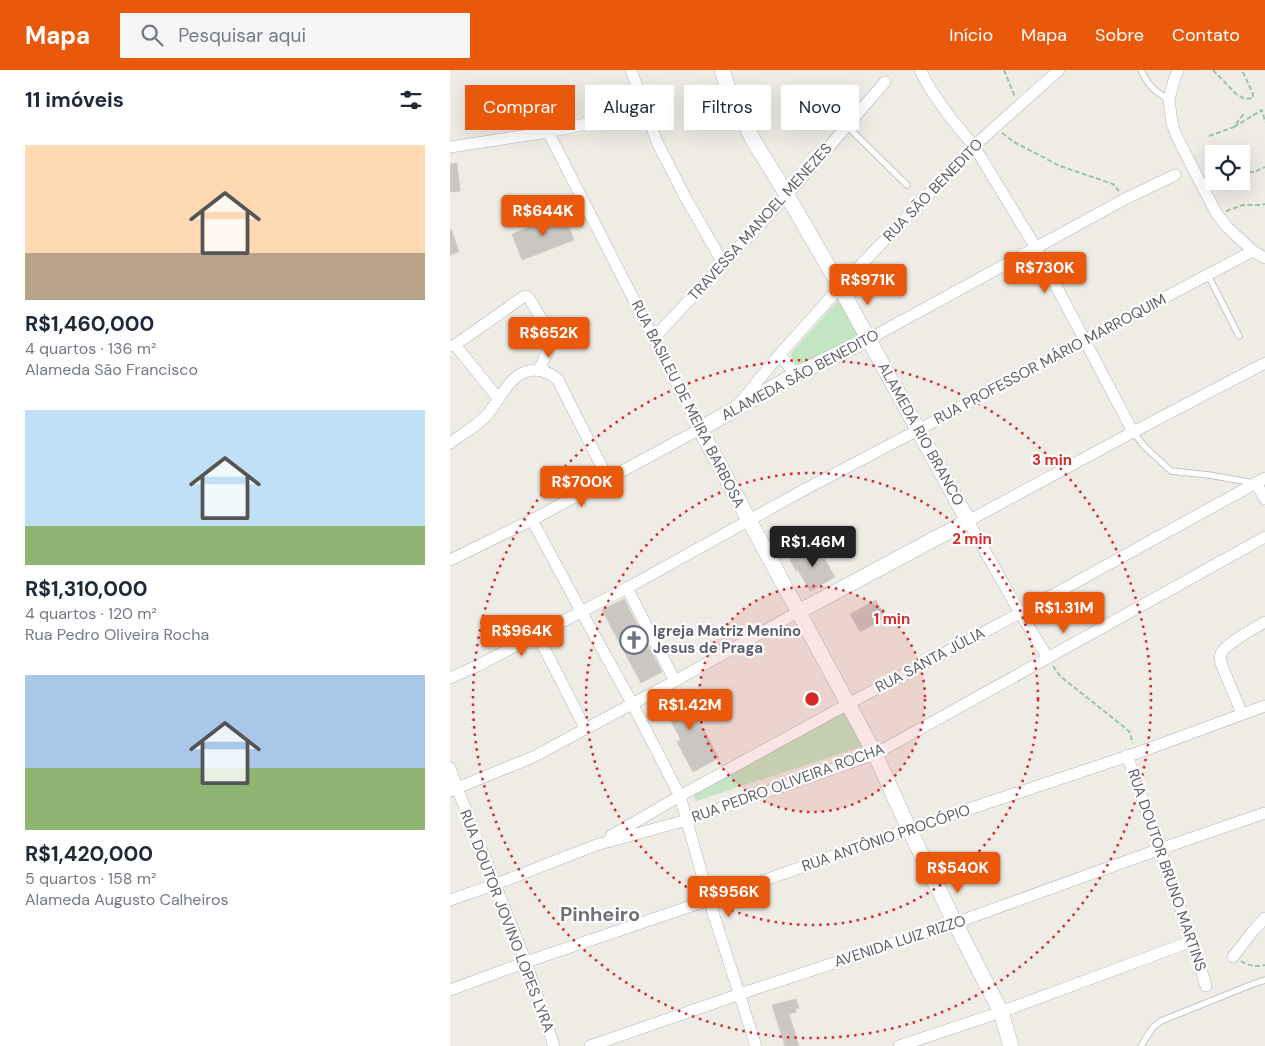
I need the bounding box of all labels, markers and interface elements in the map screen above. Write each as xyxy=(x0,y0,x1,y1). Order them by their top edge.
search box xyxy=(120,13,470,58)
text: Mapa xyxy=(25,20,90,51)
icon: search xyxy=(138,21,166,49)
text: Pesquisar aqui xyxy=(178,23,306,48)
text: Início xyxy=(949,23,993,47)
text: Mapa xyxy=(1021,23,1067,47)
text: Sobre xyxy=(1095,23,1144,47)
text: Contato xyxy=(1172,23,1240,47)
chip: Comprar xyxy=(465,85,575,130)
chip: Alugar xyxy=(585,85,674,130)
chip: Filtros xyxy=(684,85,771,130)
chip: Novo xyxy=(781,85,859,130)
text: 11 imóveis xyxy=(25,86,124,114)
icon: filters xyxy=(397,86,425,114)
street label: RUA SÃO BENEDITO xyxy=(879,134,987,246)
street label: TRAVESSA MANOEL MENEZES xyxy=(684,139,836,305)
map controls xyxy=(1205,145,1250,190)
button: locate xyxy=(1205,145,1250,190)
icon: home xyxy=(180,178,270,268)
pin: R$644K xyxy=(502,194,584,237)
text: R$644K xyxy=(512,200,574,221)
pin: R$730K xyxy=(1004,252,1086,294)
text: R$730K xyxy=(1015,257,1075,278)
pin: R$971K xyxy=(827,264,909,306)
text: R$971K xyxy=(841,269,895,290)
street label: RUA PROFESSOR MÁRIO MARROQUIM xyxy=(931,289,1169,429)
street label: RUA BASILEU DE MEIRA BARBOSA xyxy=(627,297,749,511)
text: R$1,460,000 xyxy=(25,310,154,338)
pin: R$652K xyxy=(508,316,590,359)
text: R$652K xyxy=(519,322,579,343)
street label: ALAMEDA SÃO BENEDITO xyxy=(718,325,882,425)
text: 4 quartos · 136 m² xyxy=(25,338,156,359)
text: Alameda São Francisco xyxy=(25,359,198,380)
street label: ALAMEDA RIO BRANCO xyxy=(873,359,969,509)
icon: home xyxy=(180,443,270,533)
text: 3 min xyxy=(1032,450,1072,470)
pin: R$700K xyxy=(541,466,623,508)
text: R$700K xyxy=(551,471,613,492)
pin: R$1.46M xyxy=(767,526,859,568)
text: 2 min xyxy=(952,529,992,549)
text: R$1.46M xyxy=(781,531,845,552)
text: R$1,310,000 xyxy=(25,575,148,603)
pin: R$1.31M xyxy=(1018,592,1110,634)
text: R$1.31M xyxy=(1034,597,1094,618)
text: 4 quartos · 120 m² xyxy=(25,603,157,624)
text: 1 min xyxy=(874,609,910,629)
pin: R$964K xyxy=(481,614,563,657)
text: R$964K xyxy=(492,620,552,641)
place label: Igreja Matriz Menino Jesus de Praga xyxy=(653,621,801,658)
street label: RUA SANTA JÚLIA xyxy=(872,623,988,697)
text: Rua Pedro Oliveira Rocha xyxy=(25,624,209,645)
church icon: Igreja Matriz Menino Jesus de Praga xyxy=(619,625,649,655)
pin: R$1.42M xyxy=(644,688,736,731)
centre of rings xyxy=(803,690,821,708)
text: R$1.42M xyxy=(658,694,722,715)
icon: home xyxy=(180,708,270,798)
street label: RUA PEDRO OLIVEIRA ROCHA xyxy=(689,739,887,827)
street label: RUA DOUTOR BRUNO MARTINS xyxy=(1123,766,1211,974)
street label: RUA ANTÔNIO PROCÓPIO xyxy=(799,800,973,876)
street label: RUA DOUTOR JOVINO LOPES LYRA xyxy=(455,807,559,1035)
text: R$1,420,000 xyxy=(25,840,153,868)
pin: R$540K xyxy=(917,852,999,894)
text: R$540K xyxy=(927,857,989,878)
text: 5 quartos · 158 m² xyxy=(25,868,156,889)
pin: R$956K xyxy=(688,876,770,918)
text: R$956K xyxy=(699,881,759,902)
text: Alameda Augusto Calheiros xyxy=(25,889,228,910)
district label: Pinheiro xyxy=(560,901,640,927)
street label: AVENIDA LUIZ RIZZO xyxy=(832,910,968,972)

